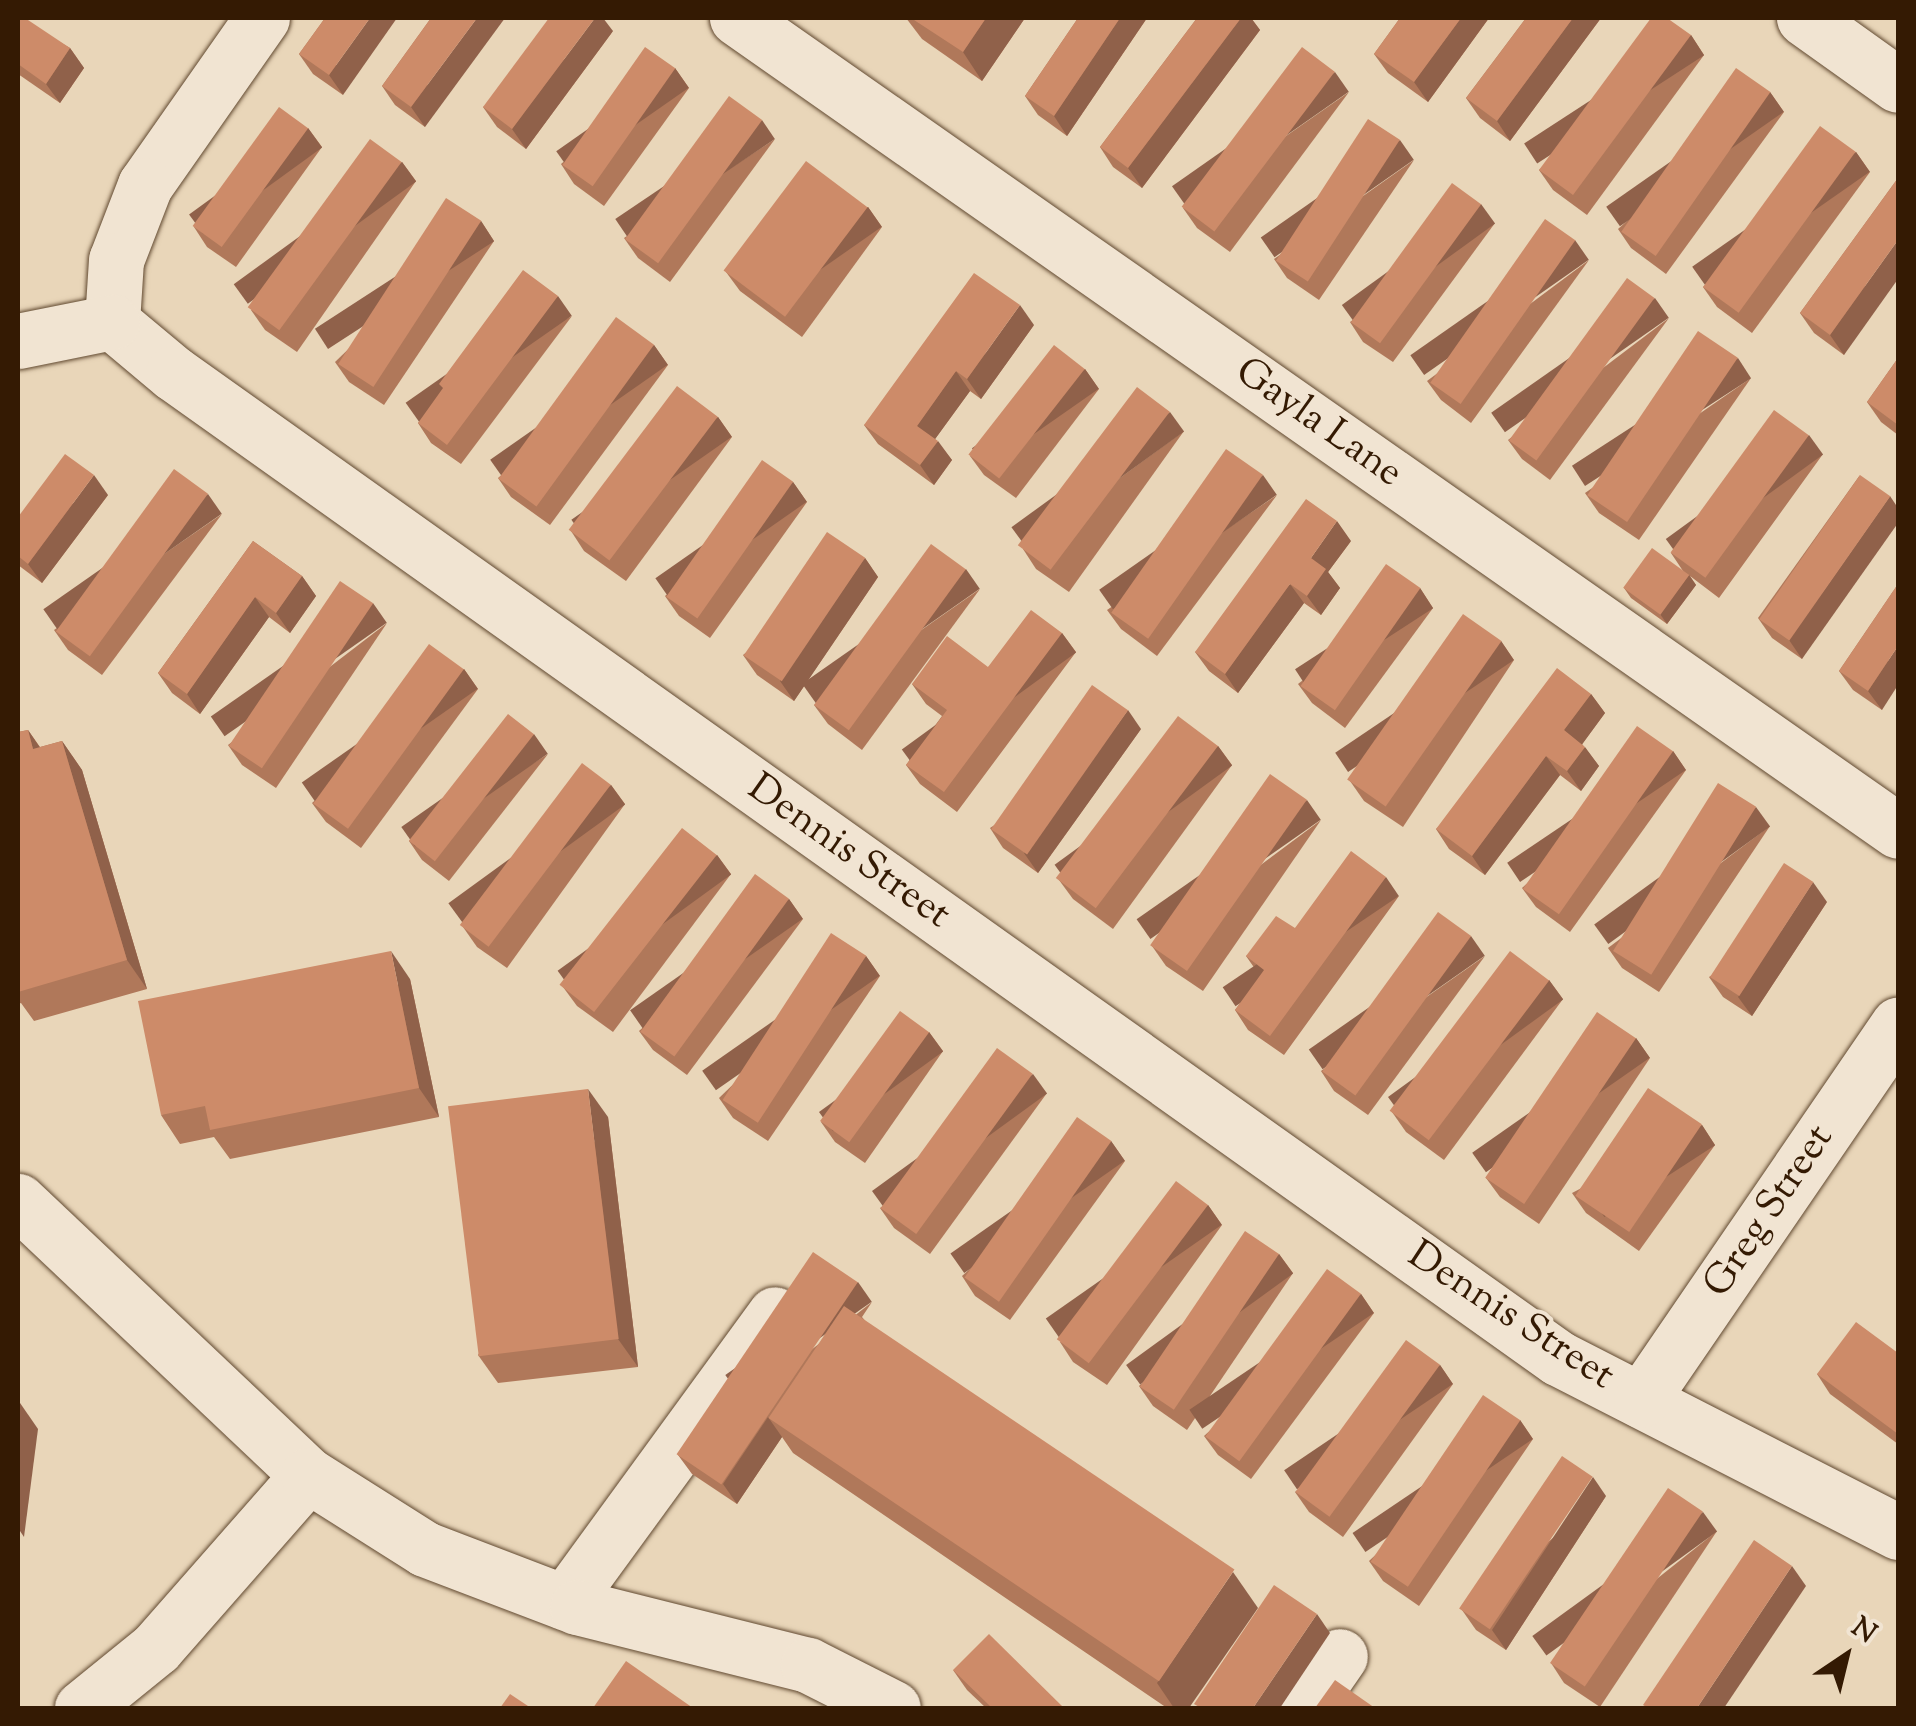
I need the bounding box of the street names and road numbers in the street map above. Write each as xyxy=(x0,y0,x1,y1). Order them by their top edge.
street label: Gayla Lane xyxy=(1225,349,1411,499)
street label: Dennis Street xyxy=(737,766,959,940)
street label: Greg Street xyxy=(1695,1117,1845,1307)
street label: Dennis Street xyxy=(1398,1232,1622,1402)

